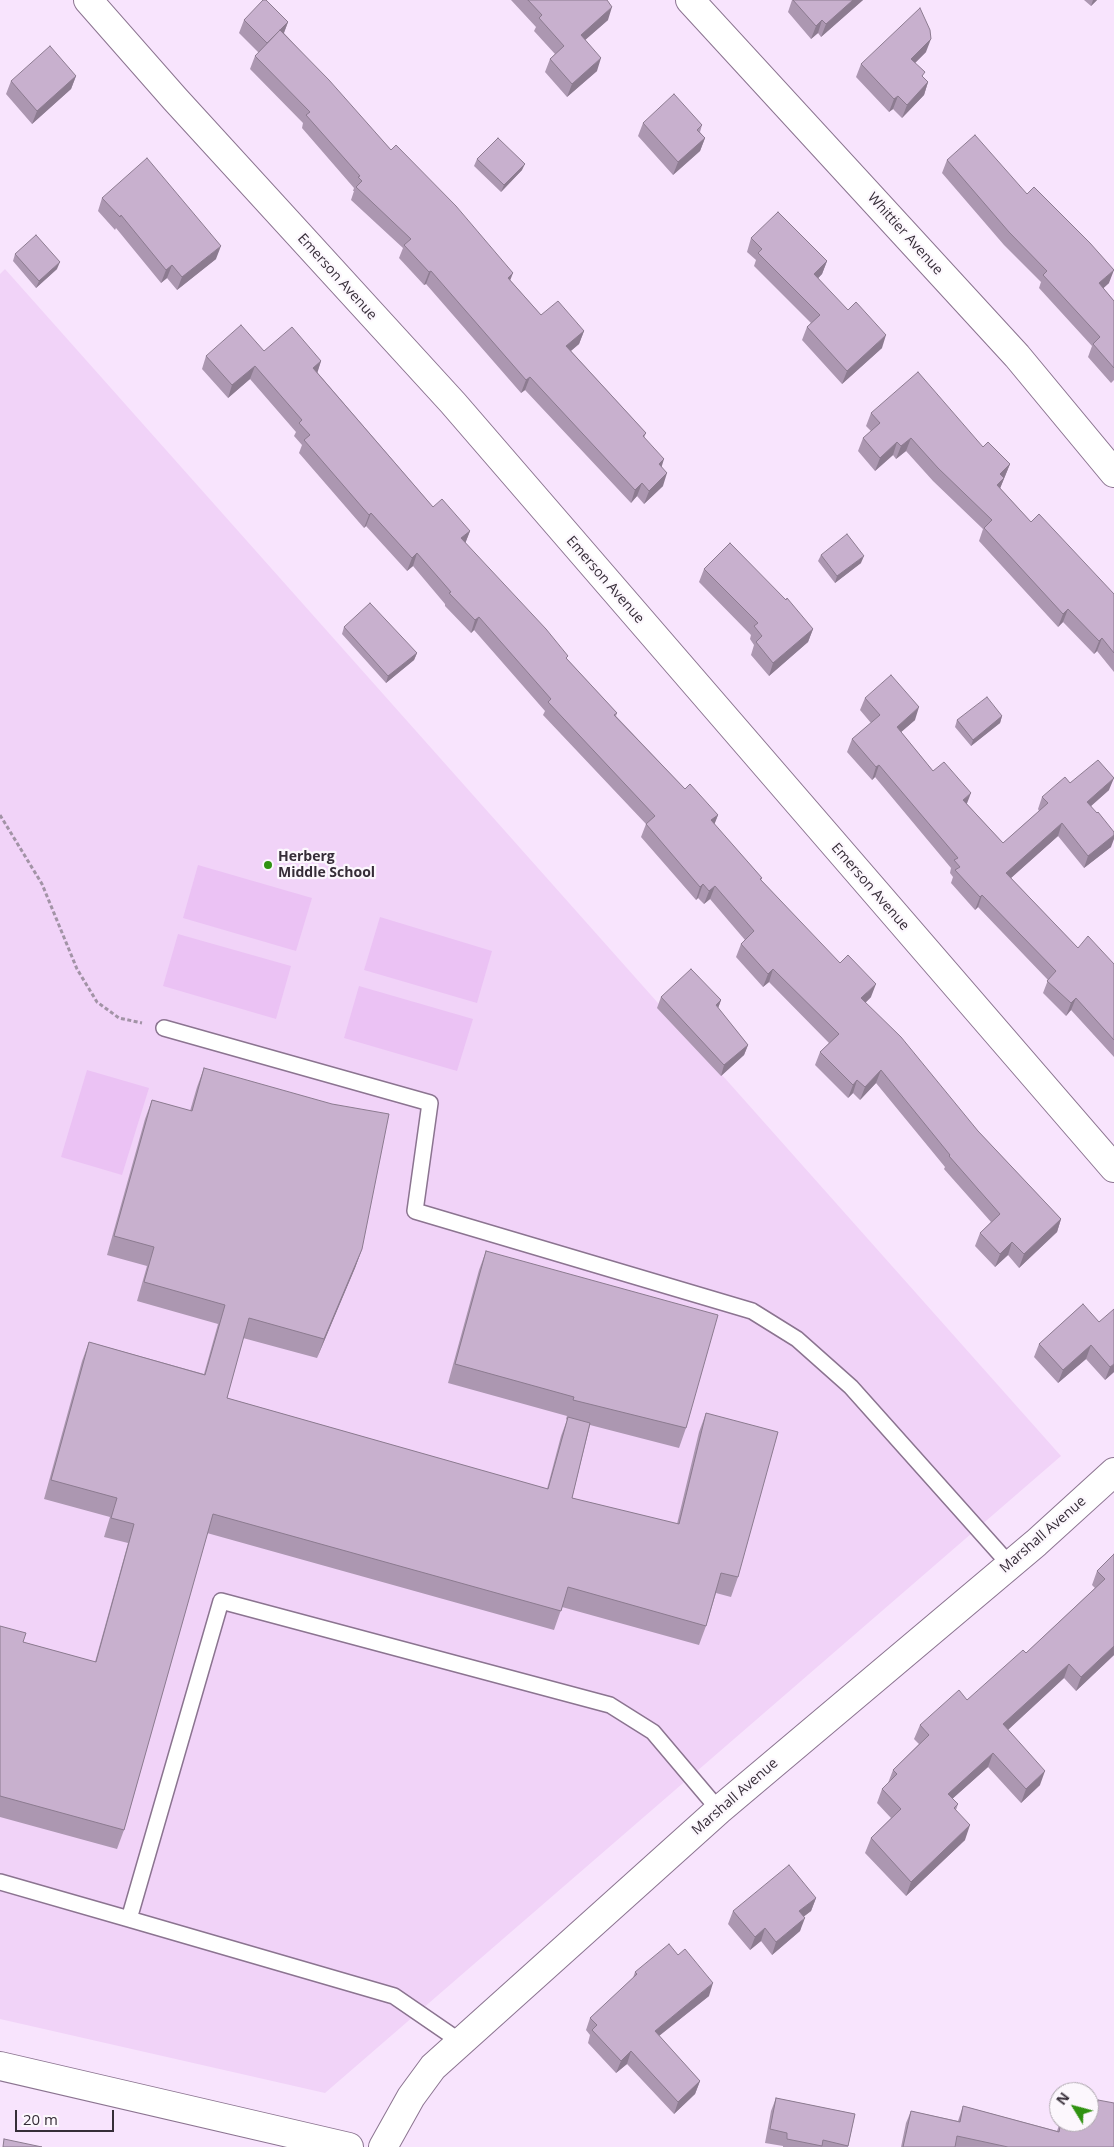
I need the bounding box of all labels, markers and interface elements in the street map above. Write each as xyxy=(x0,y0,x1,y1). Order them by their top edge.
street label: Whittier Avenue xyxy=(864,190,946,278)
street label: Emerson Avenue xyxy=(294,230,380,324)
street label: Emerson Avenue xyxy=(562,533,648,627)
street label: Emerson Avenue xyxy=(827,840,913,934)
place label: Herberg Middle School xyxy=(278,849,375,882)
marker: Herberg Middle School xyxy=(262,859,274,871)
street label: Marshall Avenue xyxy=(997,1493,1089,1577)
street label: Marshall Avenue xyxy=(689,1755,781,1839)
north arrow xyxy=(1049,2082,1099,2132)
text: N xyxy=(1051,2088,1073,2109)
scale bar xyxy=(18,2100,116,2132)
text: 20 m xyxy=(23,2109,58,2129)

